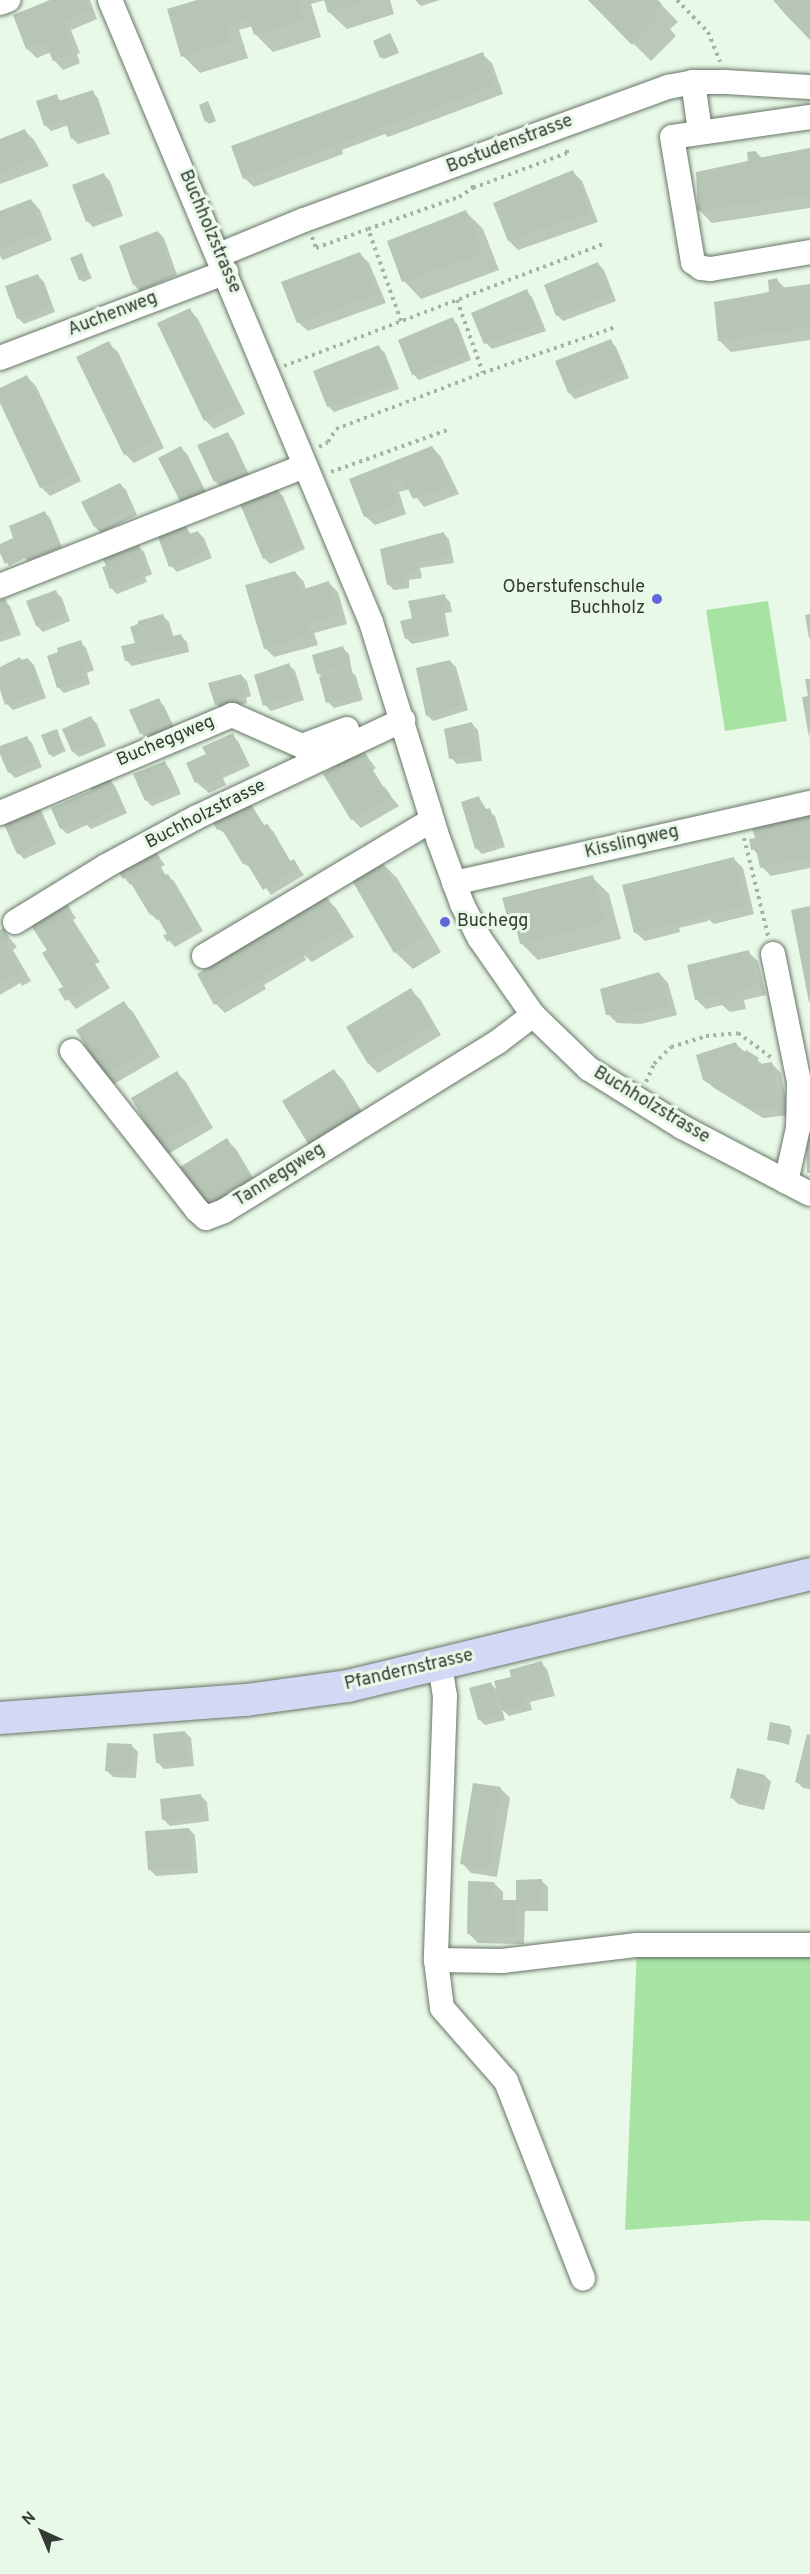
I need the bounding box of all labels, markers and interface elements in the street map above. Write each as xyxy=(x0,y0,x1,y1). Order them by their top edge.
street label: Bostudenstrasse xyxy=(444,111,576,179)
street label: Buchholzstrasse xyxy=(173,167,245,297)
street label: Auchenweg xyxy=(65,288,161,342)
place label: Oberstufenschule Buchholz xyxy=(503,578,645,620)
marker: Oberstufenschule Buchholz xyxy=(650,592,664,606)
street label: Bucheggweg xyxy=(114,712,218,772)
street label: Buchholzstrasse xyxy=(142,775,270,855)
street label: Kisslingweg xyxy=(583,822,681,864)
place label: Buchegg xyxy=(457,911,528,933)
marker: Buchegg xyxy=(438,915,452,929)
street label: Buchholzstrasse xyxy=(589,1063,713,1149)
street label: Tanneggweg xyxy=(231,1140,329,1212)
street label: Pfandernstrasse xyxy=(343,1646,475,1696)
north arrow xyxy=(12,2502,72,2562)
text: N xyxy=(18,2508,41,2530)

